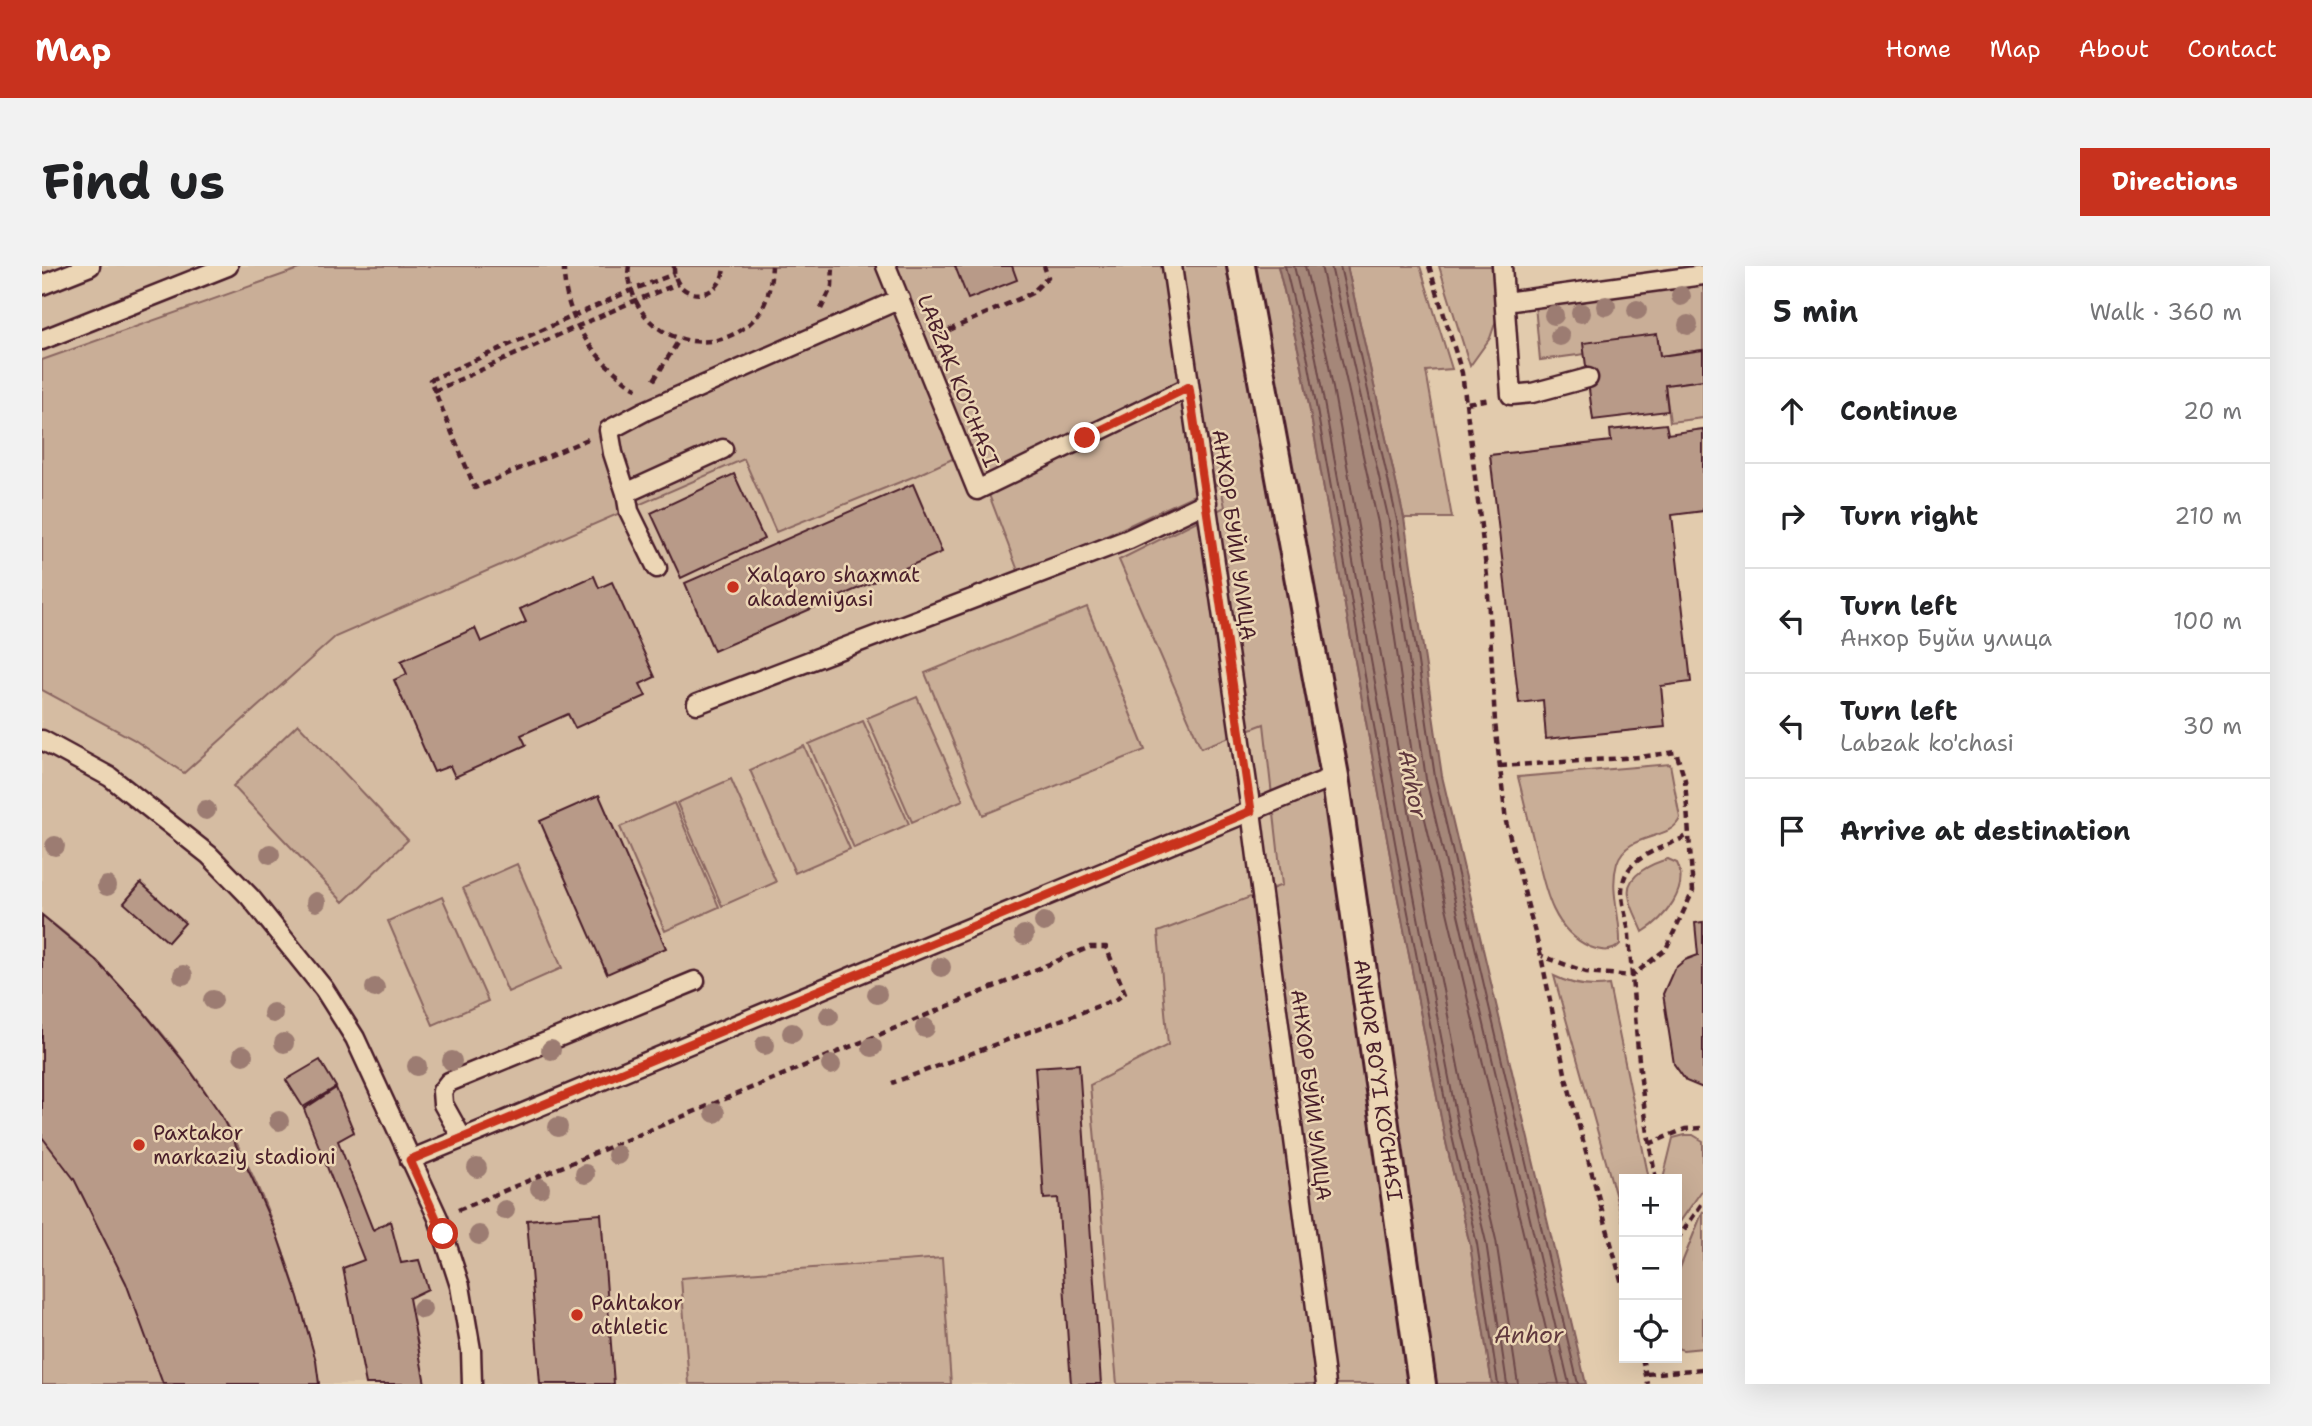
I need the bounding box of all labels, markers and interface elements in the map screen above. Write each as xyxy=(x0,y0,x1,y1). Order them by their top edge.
text: Map xyxy=(35,27,111,72)
text: Home xyxy=(1885,33,1951,65)
text: Map xyxy=(1989,33,2041,65)
text: About xyxy=(2079,33,2149,65)
text: Contact xyxy=(2187,33,2277,65)
button: Directions xyxy=(2080,148,2270,216)
text: Find us xyxy=(42,149,225,215)
street label: LABZAK KO'CHASI xyxy=(911,290,1005,472)
text: 5 min xyxy=(1773,291,1858,332)
text: Walk · 360 m xyxy=(2089,297,2242,327)
icon: ahead xyxy=(1773,392,1811,430)
text: Continue xyxy=(1840,393,1958,428)
text: 20 m xyxy=(2183,396,2242,426)
route end xyxy=(1069,422,1100,453)
street label: АНХОР БУЙИ УЛИЦА xyxy=(1205,428,1263,642)
icon: right xyxy=(1773,497,1811,535)
text: Turn right xyxy=(1840,498,1978,533)
text: 210 m xyxy=(2174,501,2242,531)
place label: Xalqaro shaxmat akademiyasi xyxy=(747,561,920,613)
marker: Xalqaro shaxmat akademiyasi xyxy=(725,579,741,595)
text: Turn left xyxy=(1840,588,1957,623)
icon: left xyxy=(1773,602,1811,640)
text: 100 m xyxy=(2173,606,2242,636)
text: Анхор Буйи улица xyxy=(1840,623,2052,653)
text: Turn left xyxy=(1840,693,1957,728)
icon: left xyxy=(1773,707,1811,745)
text: 30 m xyxy=(2183,711,2242,741)
text: Labzak ko'chasi xyxy=(1840,728,2014,758)
water label: Anhor xyxy=(1392,747,1435,822)
icon: arrive xyxy=(1773,812,1811,850)
text: Arrive at destination xyxy=(1840,813,2130,848)
street label: ANHOR BO‘YI KO‘CHASI xyxy=(1347,957,1409,1203)
street label: АНХОР БУЙИ УЛИЦА xyxy=(1284,988,1338,1202)
place label: Paxtakor markaziy stadioni xyxy=(153,1119,336,1171)
marker: Paxtakor markaziy stadioni xyxy=(131,1137,147,1153)
map controls xyxy=(1619,1174,1682,1363)
button: + xyxy=(1619,1174,1682,1237)
route start xyxy=(427,1218,458,1249)
button: − xyxy=(1619,1237,1682,1300)
place label: Pahtakor athletic xyxy=(591,1289,683,1341)
button: locate xyxy=(1619,1300,1682,1363)
marker: Pahtakor athletic xyxy=(569,1307,585,1323)
water label: Anhor xyxy=(1494,1320,1565,1350)

